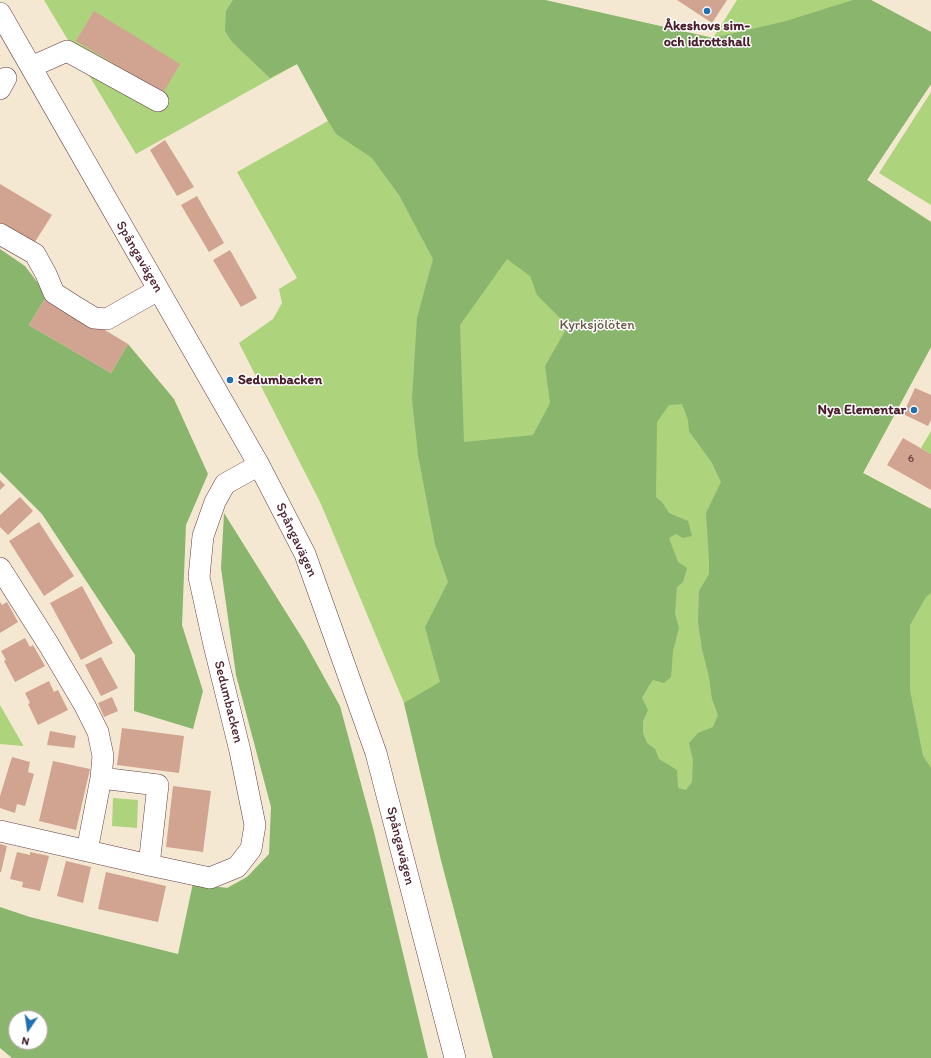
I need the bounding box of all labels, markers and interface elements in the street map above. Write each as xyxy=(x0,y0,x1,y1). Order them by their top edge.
marker: Åkeshovs sim- och idrottshall xyxy=(702,6,712,16)
place label: Åkeshovs sim- och idrottshall xyxy=(664,18,750,50)
street label: Spångavägen xyxy=(112,218,166,296)
park label: Kyrksjölöten xyxy=(559,317,635,333)
place label: Sedumbacken xyxy=(238,372,322,388)
marker: Sedumbacken xyxy=(225,375,235,385)
place label: Nya Elementar xyxy=(818,402,906,418)
marker: Nya Elementar xyxy=(909,405,919,415)
house number: 6 xyxy=(908,452,914,466)
street label: Spångavägen xyxy=(272,500,320,580)
street label: Sedumbacken xyxy=(210,659,246,745)
street label: Spångavägen xyxy=(382,805,418,887)
north arrow xyxy=(8,1010,48,1050)
text: N xyxy=(20,1034,30,1048)

